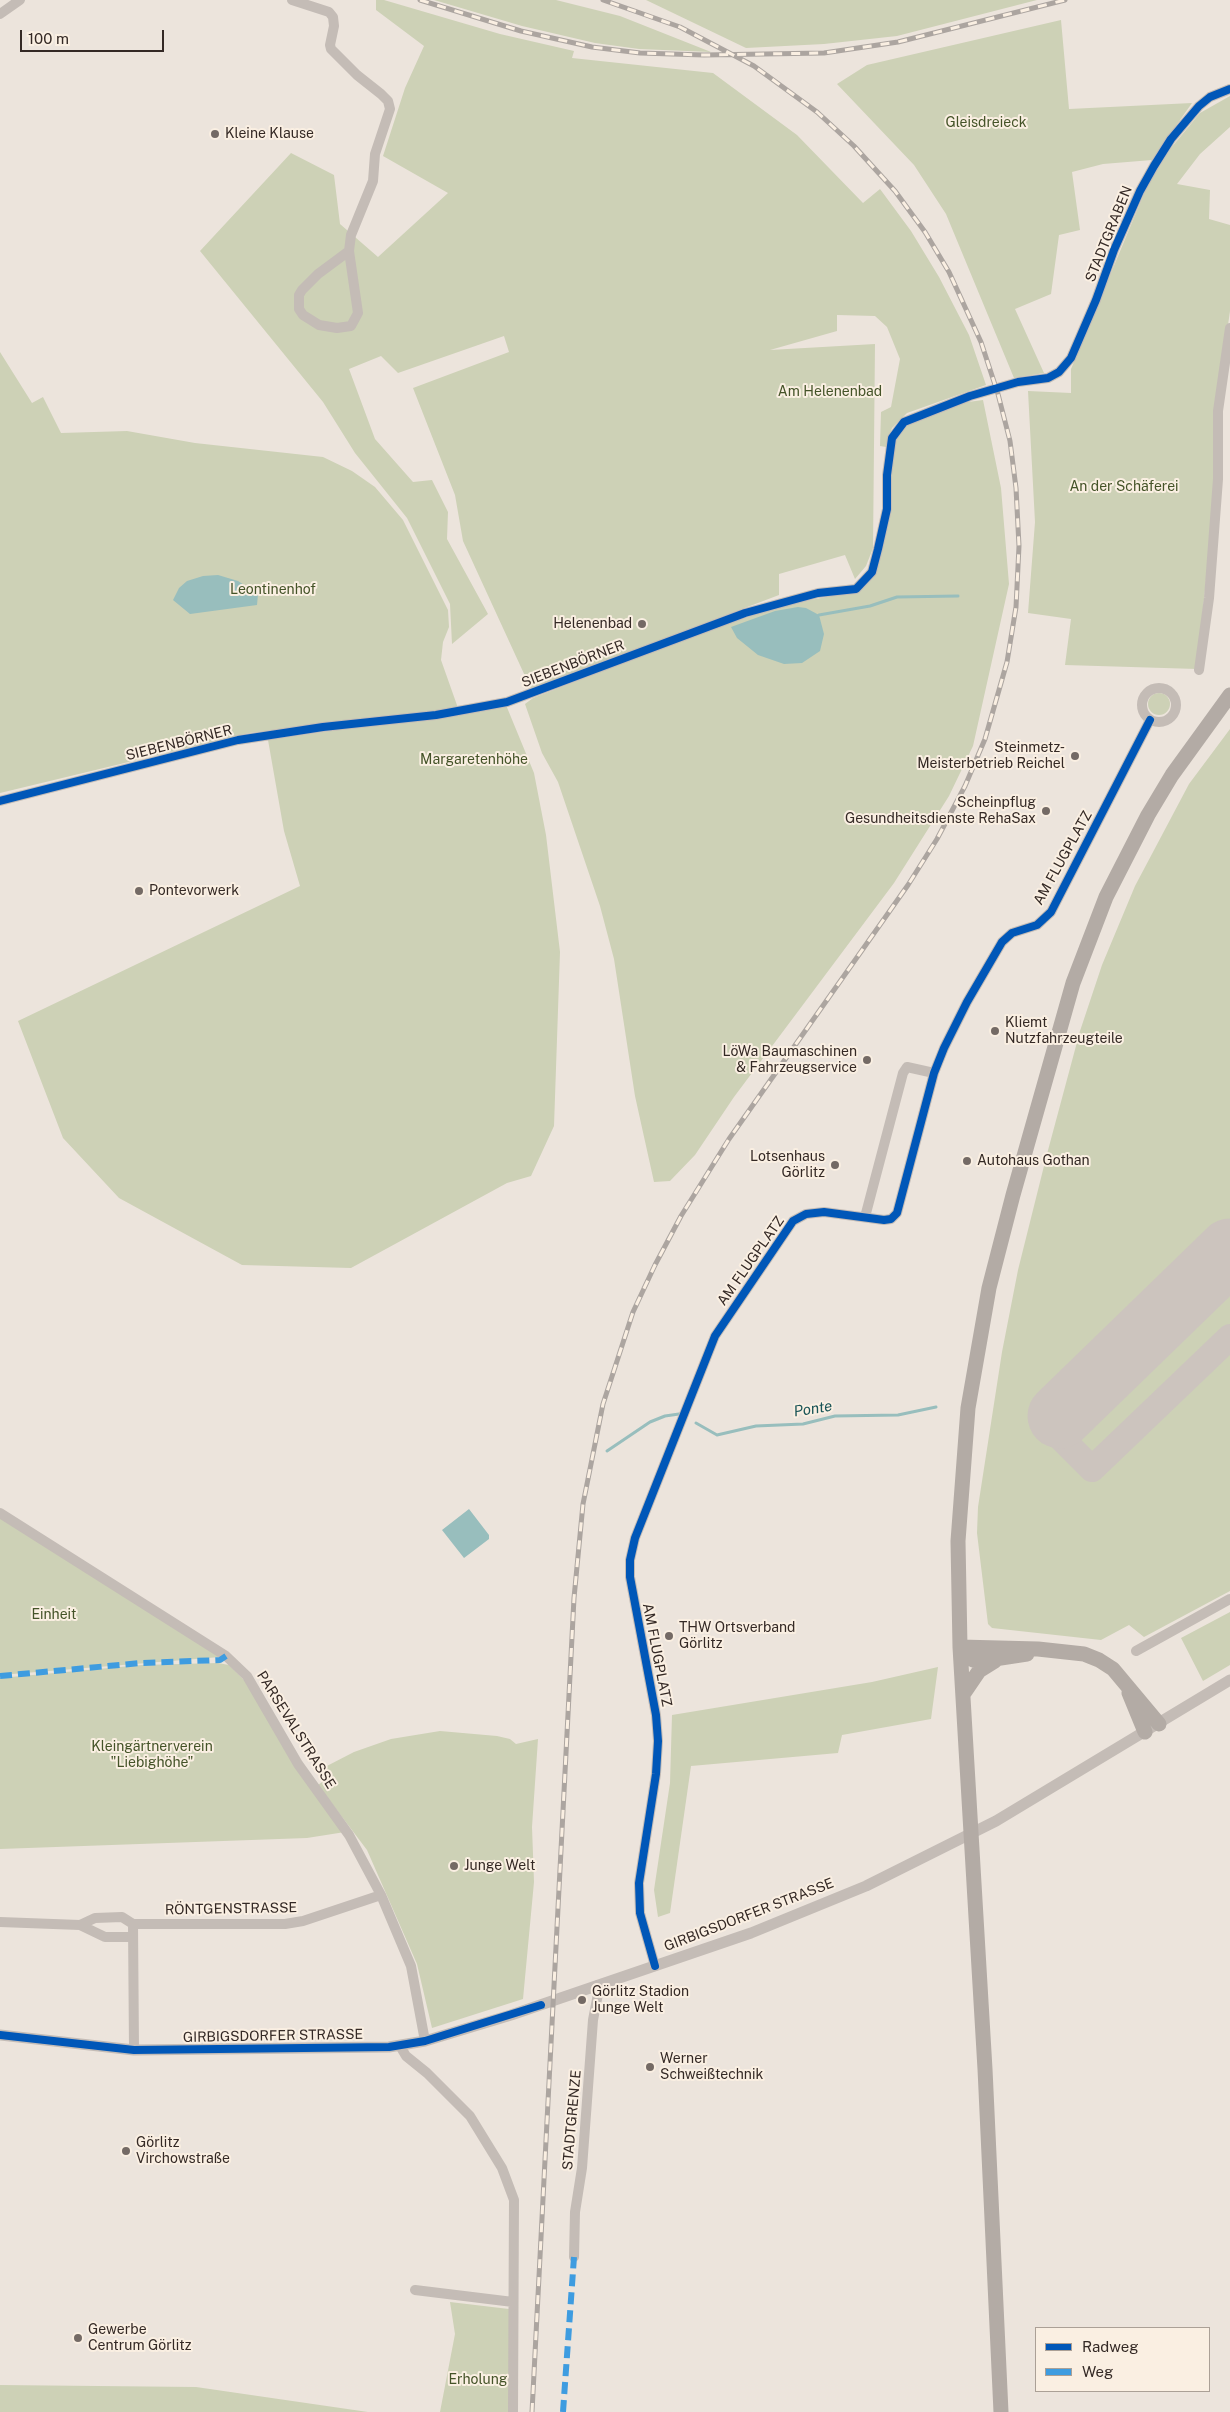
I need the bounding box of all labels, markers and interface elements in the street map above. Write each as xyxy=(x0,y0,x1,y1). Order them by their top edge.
scale bar xyxy=(22,20,166,52)
text: 100 m xyxy=(28,30,69,47)
park label: Gleisdreieck xyxy=(945,115,1027,131)
place label: Kleine Klause xyxy=(225,126,314,142)
marker: Kleine Klause xyxy=(209,128,221,140)
street label: STADTGRABEN xyxy=(1082,183,1136,285)
park label: Am Helenenbad xyxy=(778,384,882,400)
park label: An der Schäferei xyxy=(1069,479,1179,495)
park label: Leontinenhof xyxy=(230,582,316,598)
place label: Helenenbad xyxy=(553,616,632,632)
marker: Helenenbad xyxy=(636,618,648,630)
street label: SIEBENBÖRNER xyxy=(519,637,627,691)
street label: SIEBENBÖRNER xyxy=(124,722,234,764)
place label: Steinmetz- Meisterbetrieb Reichel xyxy=(917,740,1065,772)
marker: Steinmetz- Meisterbetrieb Reichel xyxy=(1069,750,1081,762)
park label: Margaretenhöhe xyxy=(420,752,528,768)
place label: Scheinpflug Gesundheitsdienste RehaSax xyxy=(845,795,1036,828)
marker: Scheinpflug Gesundheitsdienste RehaSax xyxy=(1040,805,1052,817)
street label: AM FLUGPLATZ xyxy=(1030,808,1096,908)
place label: Pontevorwerk xyxy=(149,883,239,899)
marker: Pontevorwerk xyxy=(133,885,145,897)
place label: Kliemt Nutzfahrzeugteile xyxy=(1005,1015,1123,1048)
marker: Kliemt Nutzfahrzeugteile xyxy=(989,1025,1001,1037)
place label: LöWa Baumaschinen & Fahrzeugservice xyxy=(723,1044,857,1076)
marker: LöWa Baumaschinen & Fahrzeugservice xyxy=(861,1054,873,1066)
place label: Lotsenhaus Görlitz xyxy=(750,1149,825,1182)
place label: Autohaus Gothan xyxy=(977,1153,1090,1169)
marker: Autohaus Gothan xyxy=(961,1155,973,1167)
marker: Lotsenhaus Görlitz xyxy=(829,1159,841,1171)
street label: AM FLUGPLATZ xyxy=(714,1213,788,1309)
water label: Ponte xyxy=(792,1397,834,1421)
street label: AM FLUGPLATZ xyxy=(639,1602,675,1708)
park label: Einheit xyxy=(31,1607,77,1623)
place label: THW Ortsverband Görlitz xyxy=(679,1620,795,1652)
marker: THW Ortsverband Görlitz xyxy=(663,1630,675,1642)
street label: PARSEVALSTRASSE xyxy=(253,1668,339,1792)
park label: Kleingärtnerverein "Liebighöhe" xyxy=(91,1739,213,1771)
place label: Junge Welt xyxy=(464,1858,535,1874)
marker: Junge Welt xyxy=(448,1860,460,1872)
street label: GIRBIGSDORFER STRASSE xyxy=(662,1875,836,1955)
street label: RÖNTGENSTRASSE xyxy=(165,1899,297,1919)
place label: Görlitz Stadion Junge Welt xyxy=(592,1984,689,2016)
marker: Görlitz Stadion Junge Welt xyxy=(576,1994,588,2006)
street label: GIRBIGSDORFER STRASSE xyxy=(183,2026,363,2046)
place label: Werner Schweißtechnik xyxy=(660,2051,763,2084)
marker: Werner Schweißtechnik xyxy=(644,2061,656,2073)
street label: STADTGRENZE xyxy=(559,2069,585,2171)
place label: Görlitz Virchowstraße xyxy=(136,2135,230,2168)
marker: Görlitz Virchowstraße xyxy=(120,2145,132,2157)
place label: Gewerbe Centrum Görlitz xyxy=(88,2322,191,2354)
legend xyxy=(1035,2327,1210,2392)
marker: Gewerbe Centrum Görlitz xyxy=(72,2332,84,2344)
text: Radweg xyxy=(1082,2338,1139,2355)
text: Weg xyxy=(1082,2363,1113,2380)
park label: Erholung xyxy=(449,2372,507,2388)

